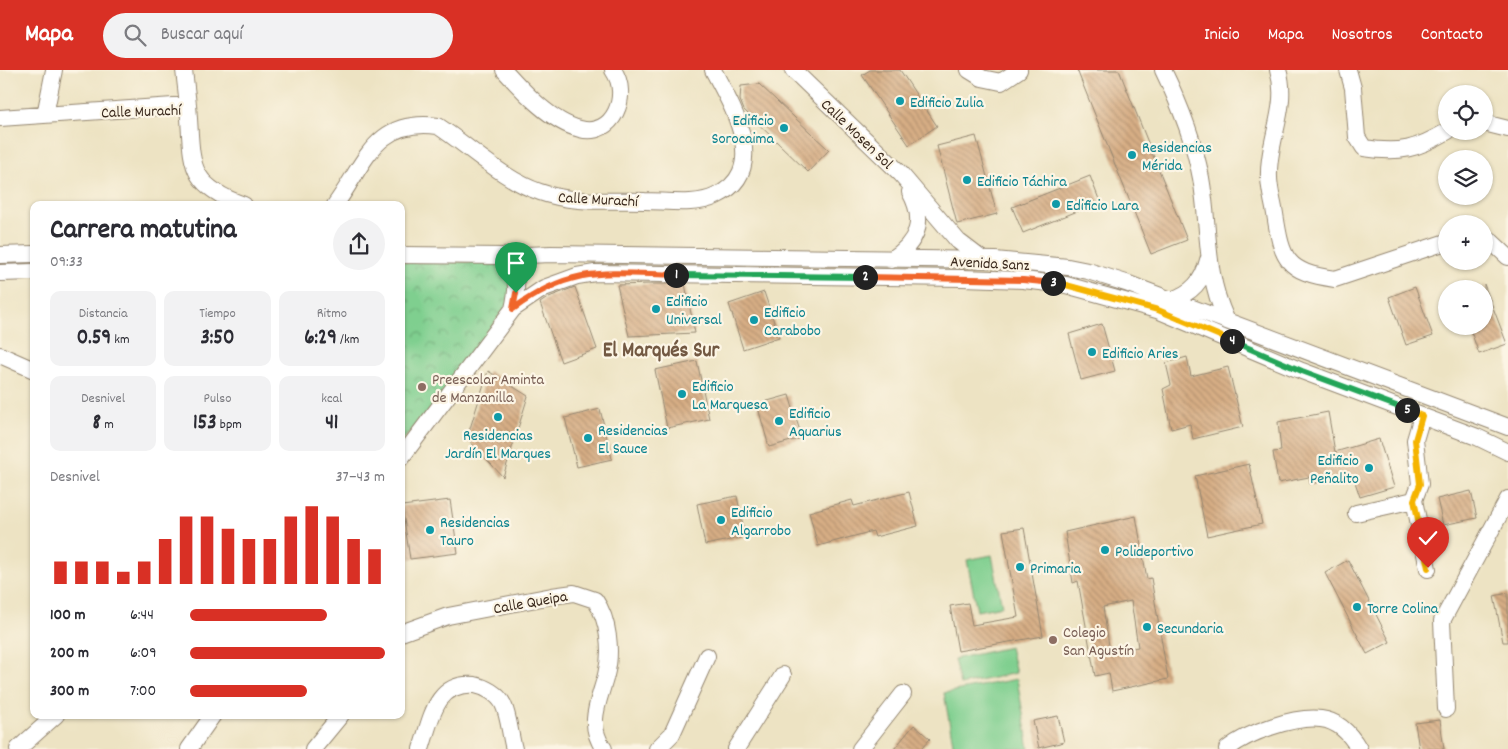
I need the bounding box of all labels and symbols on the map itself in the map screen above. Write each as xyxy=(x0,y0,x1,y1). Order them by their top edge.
place label: Edificio Zulia xyxy=(910,92,984,115)
street label: Calle Mosen Sol xyxy=(815,94,898,176)
marker: Edificio Zulia xyxy=(894,95,906,107)
street label: Calle Murachí xyxy=(101,100,183,125)
place label: Edificio Sorocaima xyxy=(711,110,774,151)
marker: Edificio Sorocaima xyxy=(778,122,790,134)
place label: Residencias Mérida xyxy=(1142,137,1212,178)
marker: Residencias Mérida xyxy=(1126,149,1138,161)
place label: Edificio Táchira xyxy=(977,171,1067,194)
marker: Edificio Táchira xyxy=(961,174,973,186)
street label: Calle Murachí xyxy=(557,187,640,214)
place label: Edificio Lara xyxy=(1066,195,1139,218)
marker: Edificio Lara xyxy=(1050,198,1062,210)
pin xyxy=(495,242,537,293)
street label: Avenida Sanz xyxy=(950,251,1030,278)
pin: 1 xyxy=(664,262,688,288)
pin: 2 xyxy=(852,264,878,290)
pin: 3 xyxy=(1040,270,1066,296)
place label: Edificio Universal xyxy=(666,291,722,332)
place label: Edificio Carabobo xyxy=(764,302,821,343)
marker: Edificio Universal xyxy=(650,303,662,315)
marker: Edificio Carabobo xyxy=(748,314,760,326)
pin: 4 xyxy=(1220,328,1244,354)
district label: El Marqués Sur xyxy=(603,337,720,367)
place label: Edificio Aries xyxy=(1102,343,1179,366)
marker: Edificio Aries xyxy=(1086,346,1098,358)
place label: Preescolar Aminta de Manzanilla xyxy=(432,369,544,410)
place label: Edificio La Marquesa xyxy=(692,376,768,417)
marker: Preescolar Aminta de Manzanilla xyxy=(416,381,428,393)
marker: Edificio La Marquesa xyxy=(676,388,688,400)
pin: 5 xyxy=(1394,398,1420,422)
place label: Edificio Aquarius xyxy=(789,403,842,444)
marker: Residencias Jardín El Marques xyxy=(492,411,504,423)
marker: Edificio Aquarius xyxy=(773,415,785,427)
place label: Residencias El Sauce xyxy=(598,420,668,461)
place label: Residencias Jardín El Marques xyxy=(445,425,551,466)
marker: Residencias El Sauce xyxy=(582,432,594,444)
place label: Edificio Peñalito xyxy=(1310,450,1359,491)
marker: Edificio Peñalito xyxy=(1363,462,1375,474)
place label: Edificio Algarrobo xyxy=(731,502,791,543)
place label: Residencias Tauro xyxy=(440,512,510,553)
marker: Edificio Algarrobo xyxy=(715,514,727,526)
pin xyxy=(1407,517,1449,568)
marker: Residencias Tauro xyxy=(424,524,436,536)
place label: Polideportivo xyxy=(1115,541,1194,564)
marker: Polideportivo xyxy=(1099,544,1111,556)
place label: Primaria xyxy=(1030,558,1081,581)
marker: Primaria xyxy=(1014,561,1026,573)
street label: Calle Queipa xyxy=(492,586,570,621)
place label: Torre Colina xyxy=(1367,598,1439,621)
marker: Torre Colina xyxy=(1351,601,1363,613)
place label: Secundaria xyxy=(1157,618,1224,641)
marker: Secundaria xyxy=(1141,621,1153,633)
place label: Colegio San Agustín xyxy=(1063,622,1134,663)
marker: Colegio San Agustín xyxy=(1047,634,1059,646)

